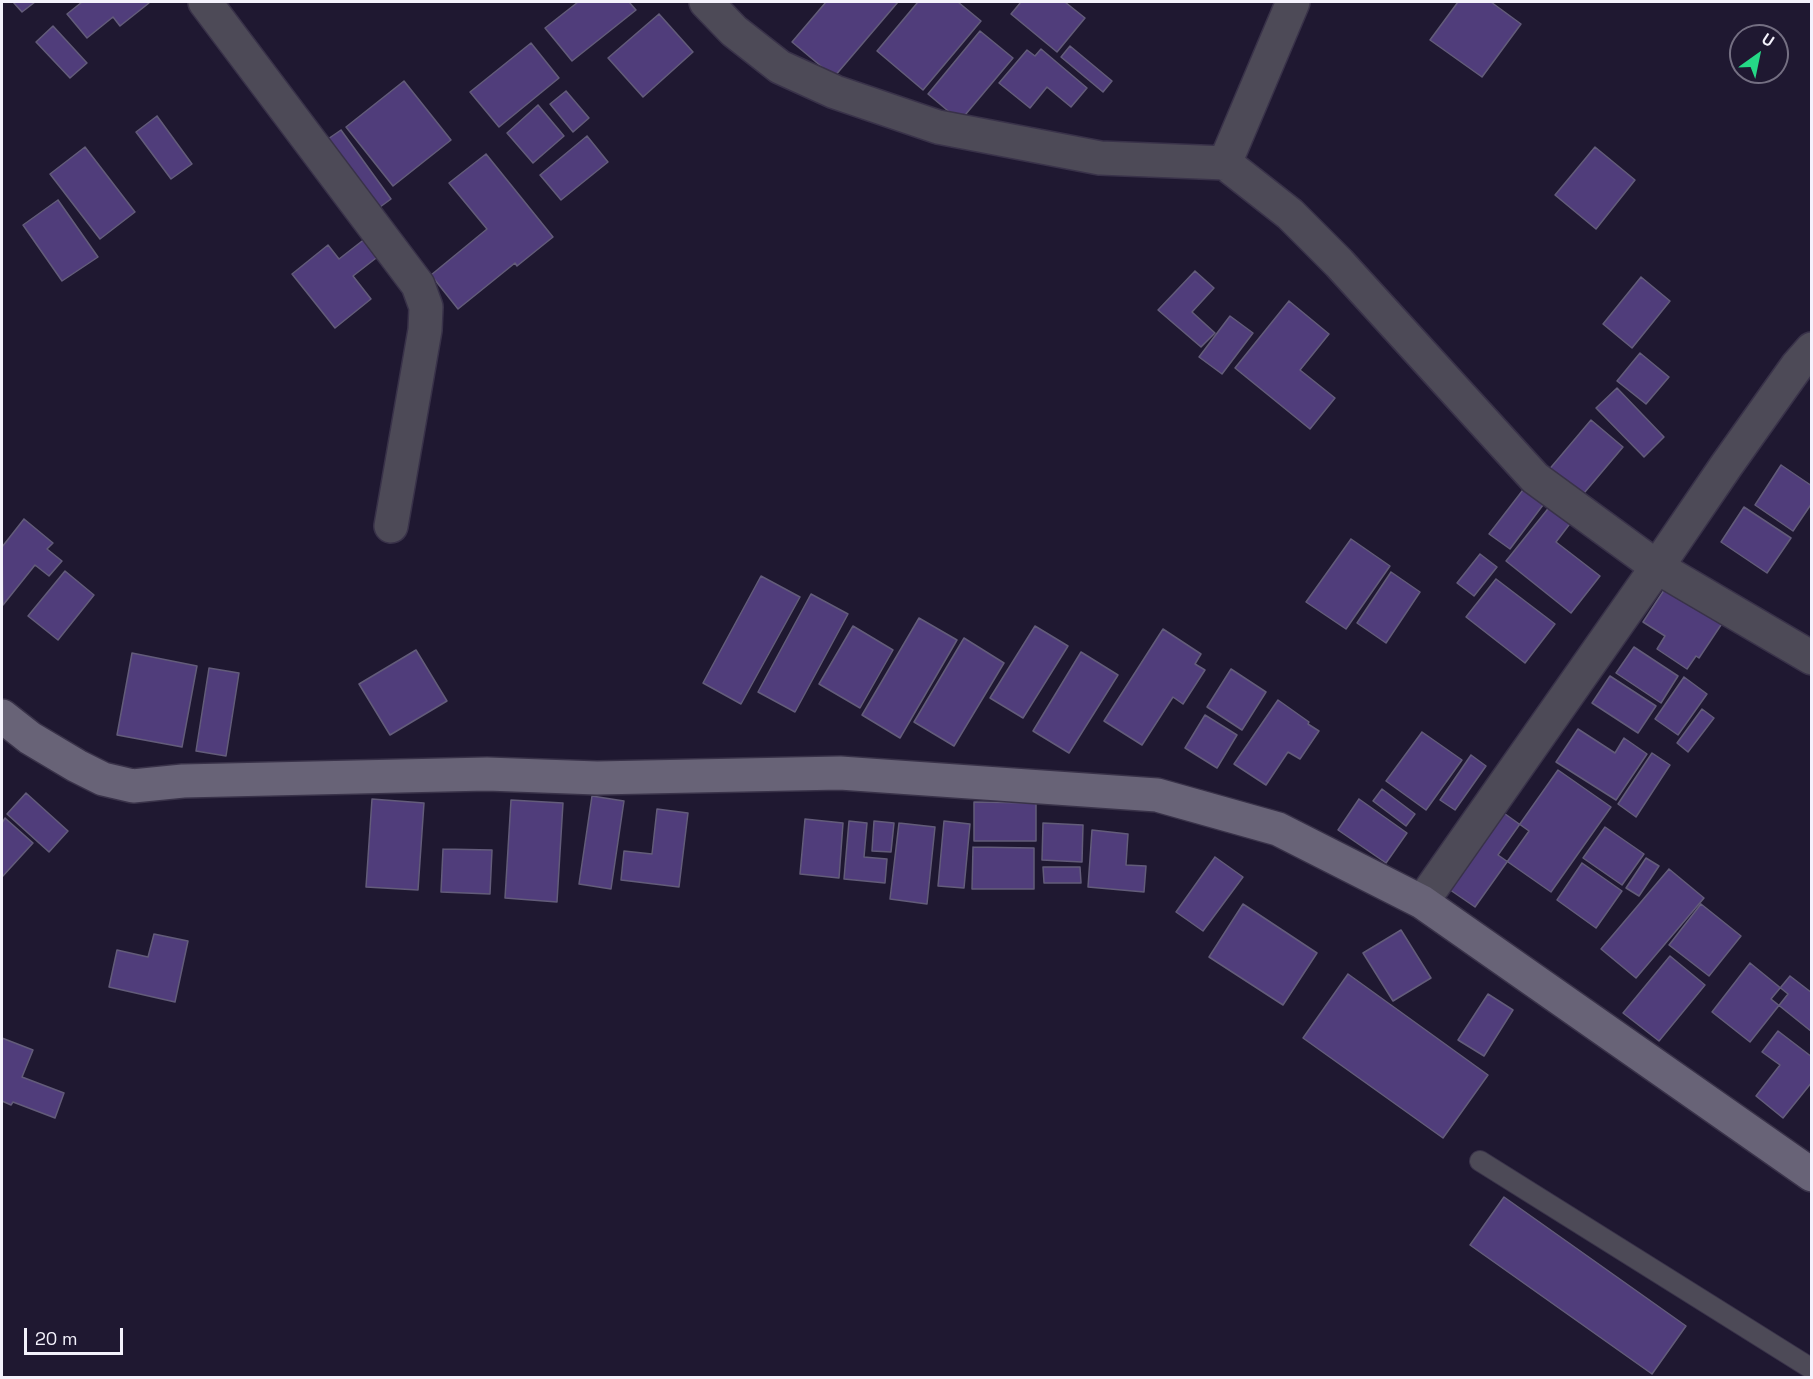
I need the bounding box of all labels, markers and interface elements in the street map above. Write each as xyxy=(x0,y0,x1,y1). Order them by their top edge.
north arrow xyxy=(1729,24,1789,84)
text: U xyxy=(1758,28,1778,52)
scale bar xyxy=(27,1316,126,1354)
text: 20 m xyxy=(35,1327,78,1350)

